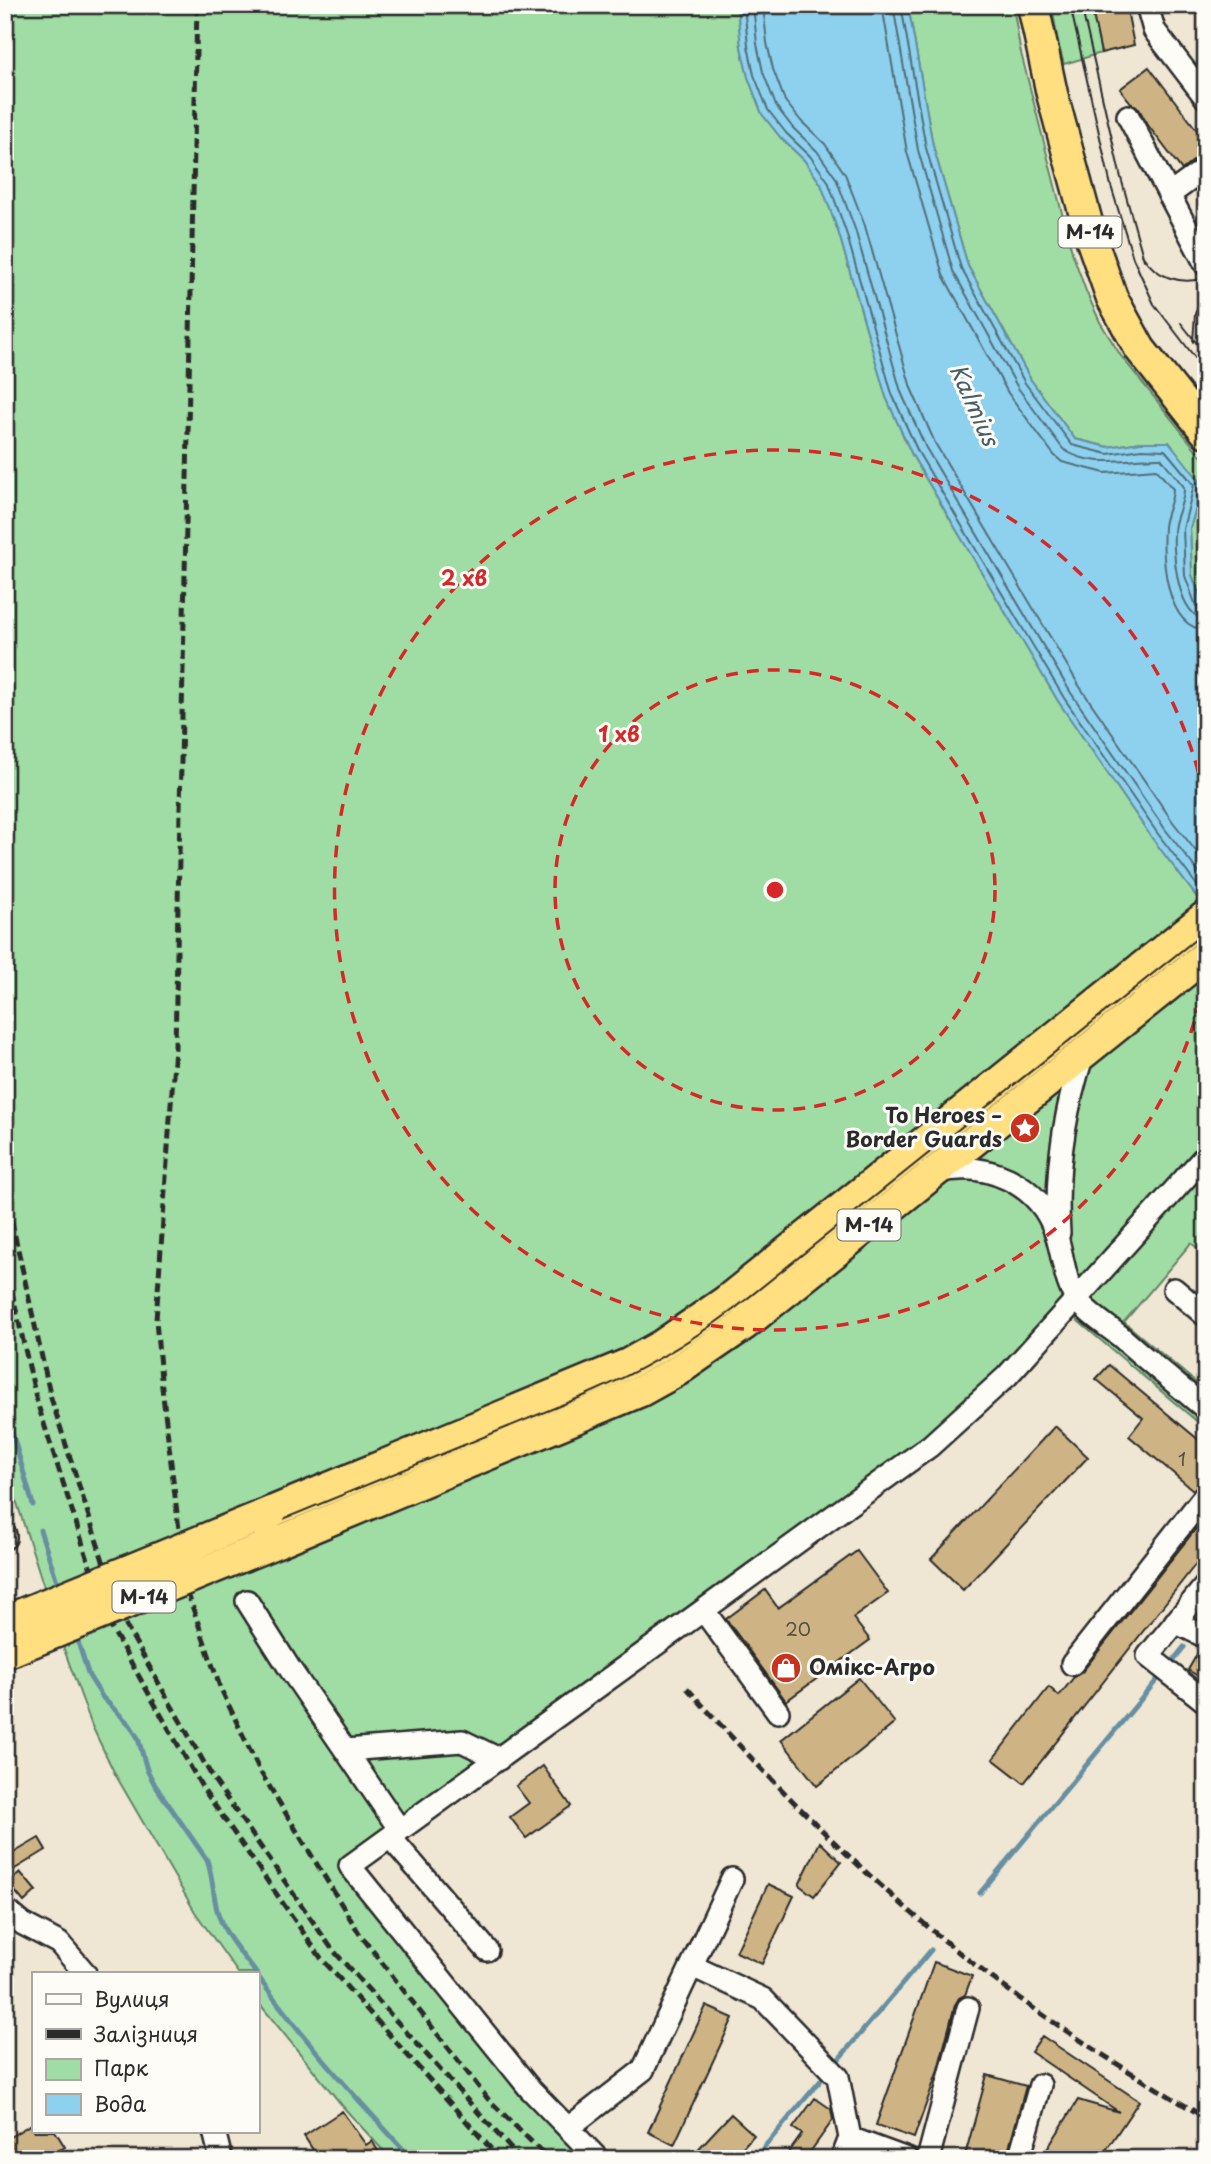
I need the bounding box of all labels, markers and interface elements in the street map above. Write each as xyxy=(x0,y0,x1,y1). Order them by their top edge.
road number: М-14 xyxy=(1058,216,1122,248)
water label: Kalmius xyxy=(942,358,1010,453)
text: 2 хв xyxy=(441,561,487,593)
text: 1 хв xyxy=(598,717,640,749)
centre of rings xyxy=(763,878,787,902)
place label: To Heroes – Border Guards xyxy=(845,1098,1002,1154)
place icon: To Heroes – Border Guards xyxy=(1008,1111,1042,1145)
road number: М-14 xyxy=(838,1210,900,1240)
house number: 1 xyxy=(1178,1445,1186,1472)
road number: М-14 xyxy=(113,1582,176,1612)
house number: 20 xyxy=(785,1615,811,1642)
place label: Омiкс-Агро xyxy=(809,1650,935,1682)
shop icon: Омiкс-Агро xyxy=(769,1651,803,1685)
legend xyxy=(32,1972,259,2132)
text: Вулиця xyxy=(94,1982,170,2014)
text: Залізниця xyxy=(93,2017,198,2049)
text: Парк xyxy=(94,2051,149,2083)
text: Вода xyxy=(94,2087,146,2119)

